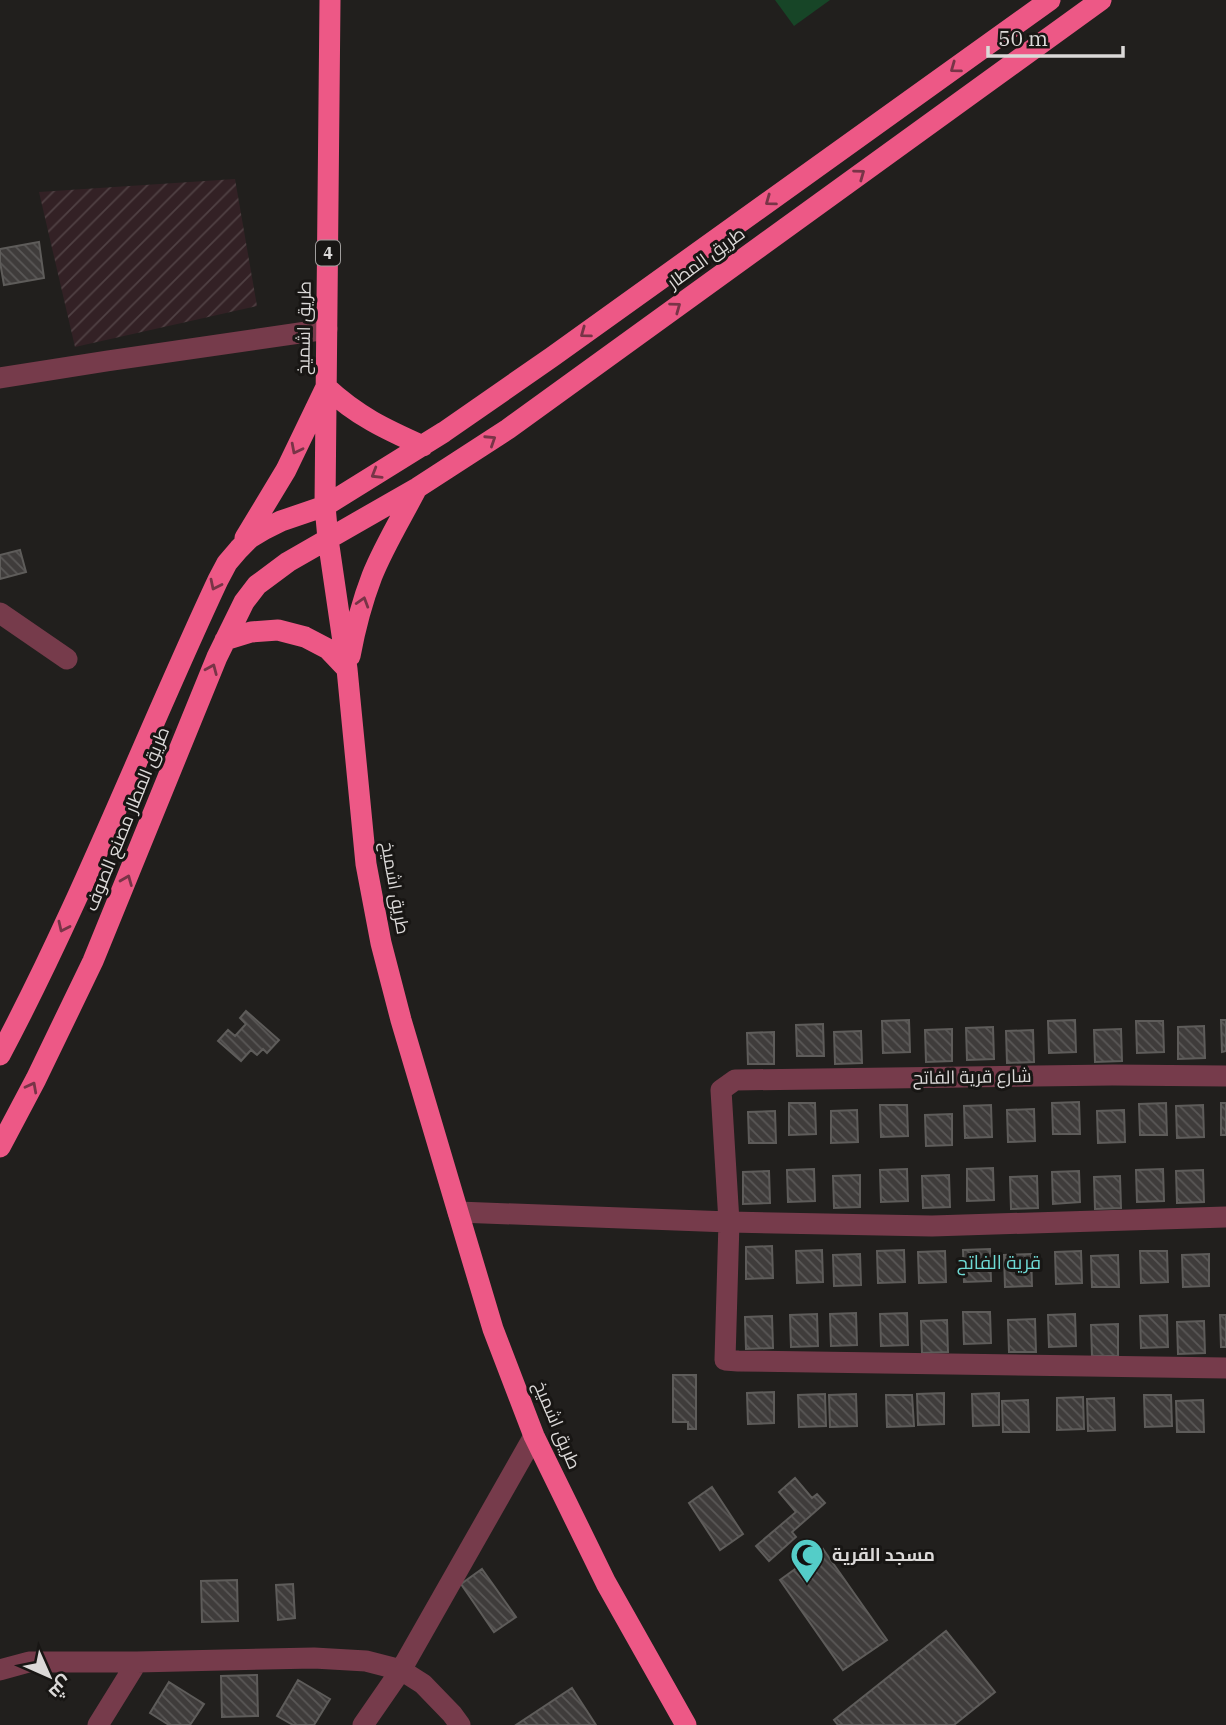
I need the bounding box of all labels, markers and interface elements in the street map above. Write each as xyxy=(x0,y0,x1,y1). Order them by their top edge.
scale bar xyxy=(988,14,1123,58)
text: 50 m xyxy=(998,24,1048,52)
one-way arrow xyxy=(950,60,963,72)
one-way arrow xyxy=(852,170,865,182)
one-way arrow xyxy=(765,193,778,205)
street label: طريق المطار xyxy=(661,222,750,295)
road number: 4 xyxy=(316,241,340,266)
street label: طريق اشميخ xyxy=(291,281,317,375)
one-way arrow xyxy=(668,303,680,315)
one-way arrow xyxy=(580,325,593,338)
one-way arrow xyxy=(483,436,496,449)
one-way arrow xyxy=(291,442,305,454)
one-way arrow xyxy=(371,466,384,479)
one-way arrow xyxy=(210,578,224,590)
one-way arrow xyxy=(355,597,370,609)
one-way arrow xyxy=(204,664,218,676)
street label: طريق المطار مصنع الصوف xyxy=(79,723,175,915)
street label: طريق اشميخ xyxy=(375,840,415,936)
one-way arrow xyxy=(118,875,132,887)
one-way arrow xyxy=(57,920,71,933)
street label: شارع قرية الفاتح xyxy=(912,1064,1032,1090)
one-way arrow xyxy=(24,1082,38,1094)
district label: قرية الفاتح xyxy=(957,1250,1041,1276)
street label: طريق اشميخ xyxy=(528,1377,586,1473)
mosque icon: مسجد القرية xyxy=(788,1536,826,1585)
place label: مسجد القرية xyxy=(832,1543,935,1566)
north arrow xyxy=(14,1641,84,1711)
text: ش xyxy=(44,1671,78,1705)

